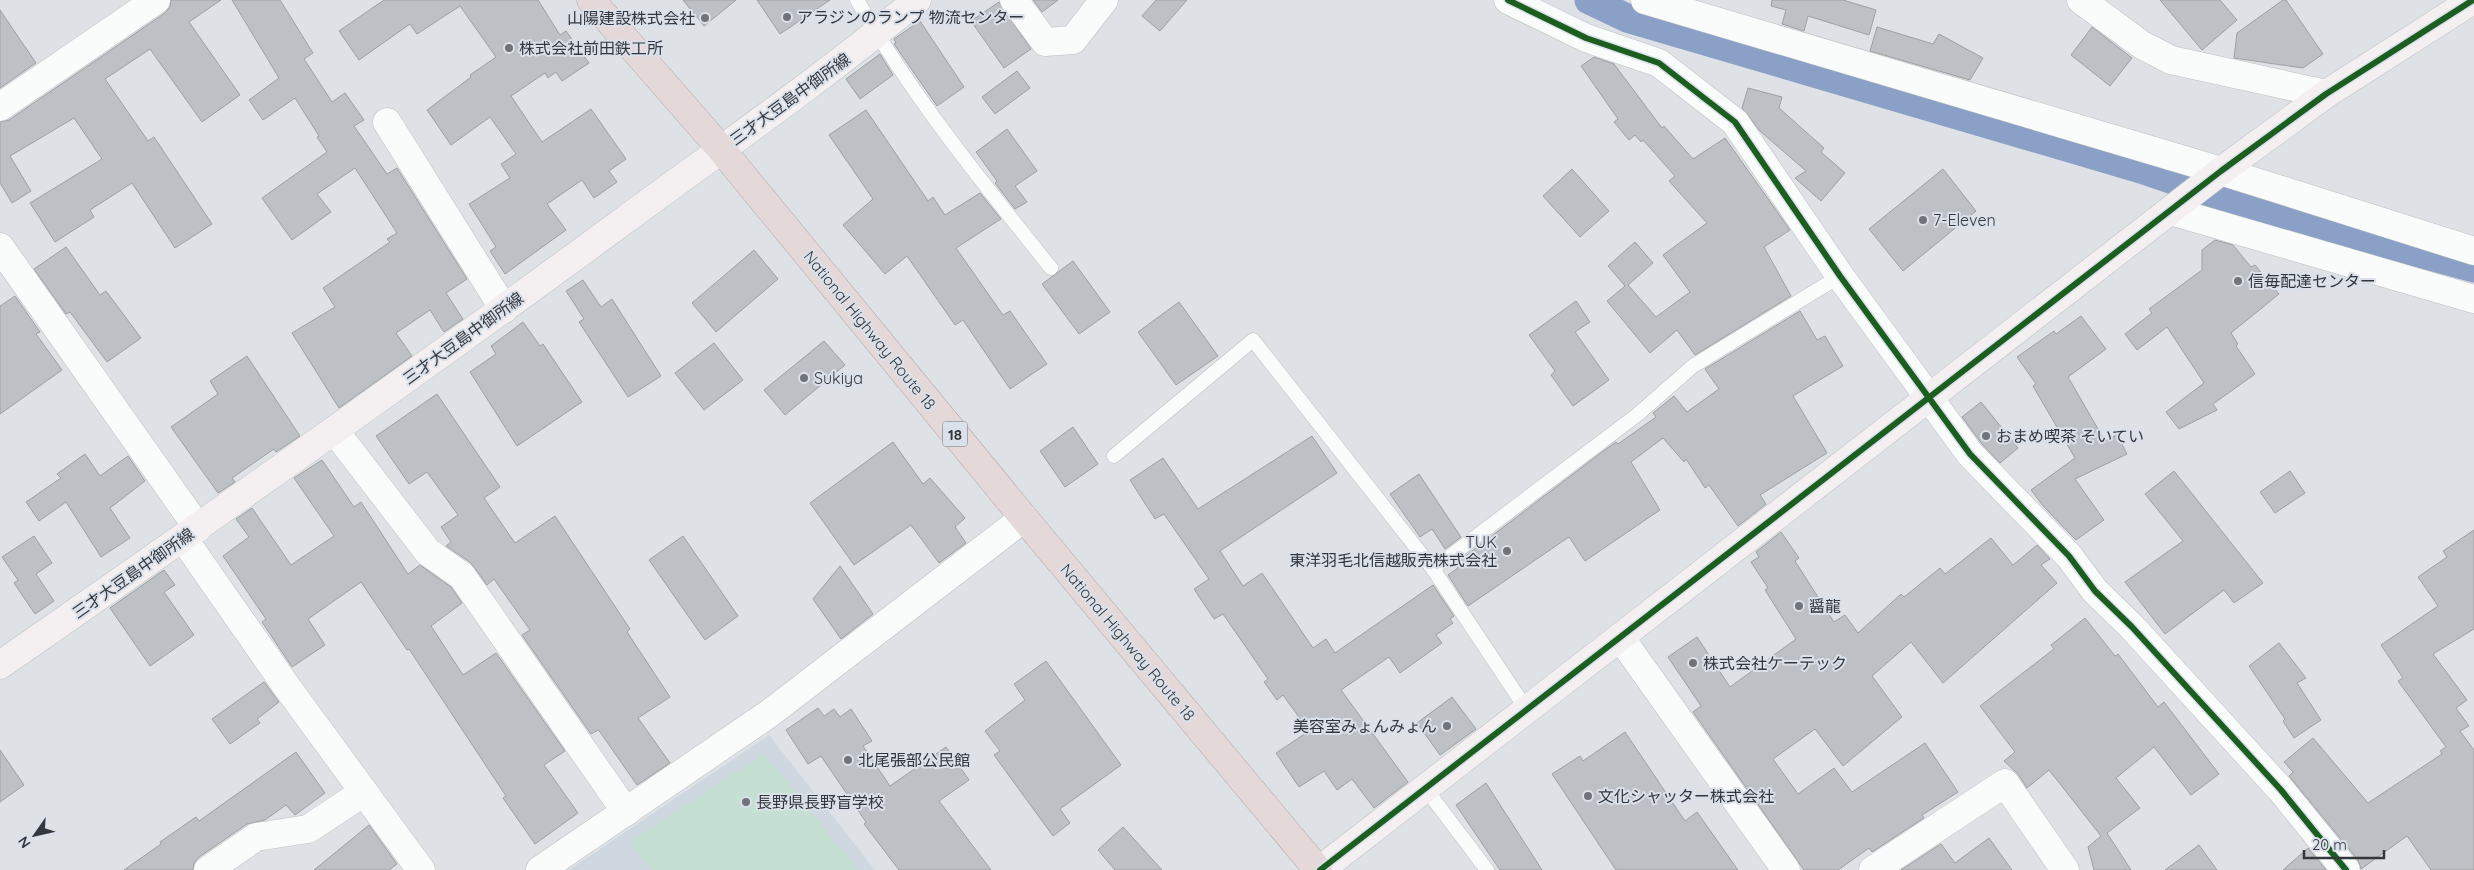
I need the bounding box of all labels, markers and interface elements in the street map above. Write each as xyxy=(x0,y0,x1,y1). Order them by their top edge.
place label: アラジンのランプ 物流センター xyxy=(797,7,1025,27)
place label: 山陽建設株式会社 xyxy=(567,8,695,28)
marker: アラジンのランプ 物流センター xyxy=(781,11,793,23)
marker: 山陽建設株式会社 xyxy=(699,12,711,24)
place label: 株式会社前田鉄工所 xyxy=(519,38,663,58)
marker: 株式会社前田鉄工所 xyxy=(503,42,515,54)
street label: 三才大豆島中御所線 xyxy=(726,49,854,149)
place label: 7-Eleven xyxy=(1933,210,1996,230)
marker: 7-Eleven xyxy=(1917,214,1929,226)
street label: National Highway Route 18 xyxy=(800,246,940,414)
place label: 信毎配達センター xyxy=(2248,271,2376,291)
marker: 信毎配達センター xyxy=(2232,275,2244,287)
street label: 三才大豆島中御所線 xyxy=(399,288,527,388)
place label: Sukiya xyxy=(814,368,863,388)
marker: Sukiya xyxy=(798,372,810,384)
road number: 18 xyxy=(942,422,968,446)
place label: おまめ喫茶 そいてい xyxy=(1996,426,2144,446)
marker: おまめ喫茶 そいてい xyxy=(1980,430,1992,442)
street label: 三才大豆島中御所線 xyxy=(68,524,198,622)
place label: TUK 東洋羽毛北信越販売株式会社 xyxy=(1289,532,1497,570)
marker: TUK 東洋羽毛北信越販売株式会社 xyxy=(1501,545,1513,557)
street label: National Highway Route 18 xyxy=(1056,559,1200,725)
place label: 醤龍 xyxy=(1809,596,1841,616)
marker: 醤龍 xyxy=(1793,600,1805,612)
place label: 株式会社ケーテック xyxy=(1703,653,1847,673)
marker: 株式会社ケーテック xyxy=(1687,657,1699,669)
place label: 美容室みょんみょん xyxy=(1293,716,1437,736)
marker: 美容室みょんみょん xyxy=(1441,720,1453,732)
place label: 北尾張部公民館 xyxy=(858,750,970,770)
marker: 北尾張部公民館 xyxy=(842,754,854,766)
place label: 文化シャッター株式会社 xyxy=(1598,786,1774,806)
marker: 文化シャッター株式会社 xyxy=(1582,790,1594,802)
place label: 長野県長野盲学校 xyxy=(756,792,884,812)
marker: 長野県長野盲学校 xyxy=(740,796,752,808)
north arrow xyxy=(10,810,60,860)
scale bar xyxy=(2304,828,2384,860)
text: N xyxy=(14,833,35,852)
text: 20 m xyxy=(2312,835,2347,854)

